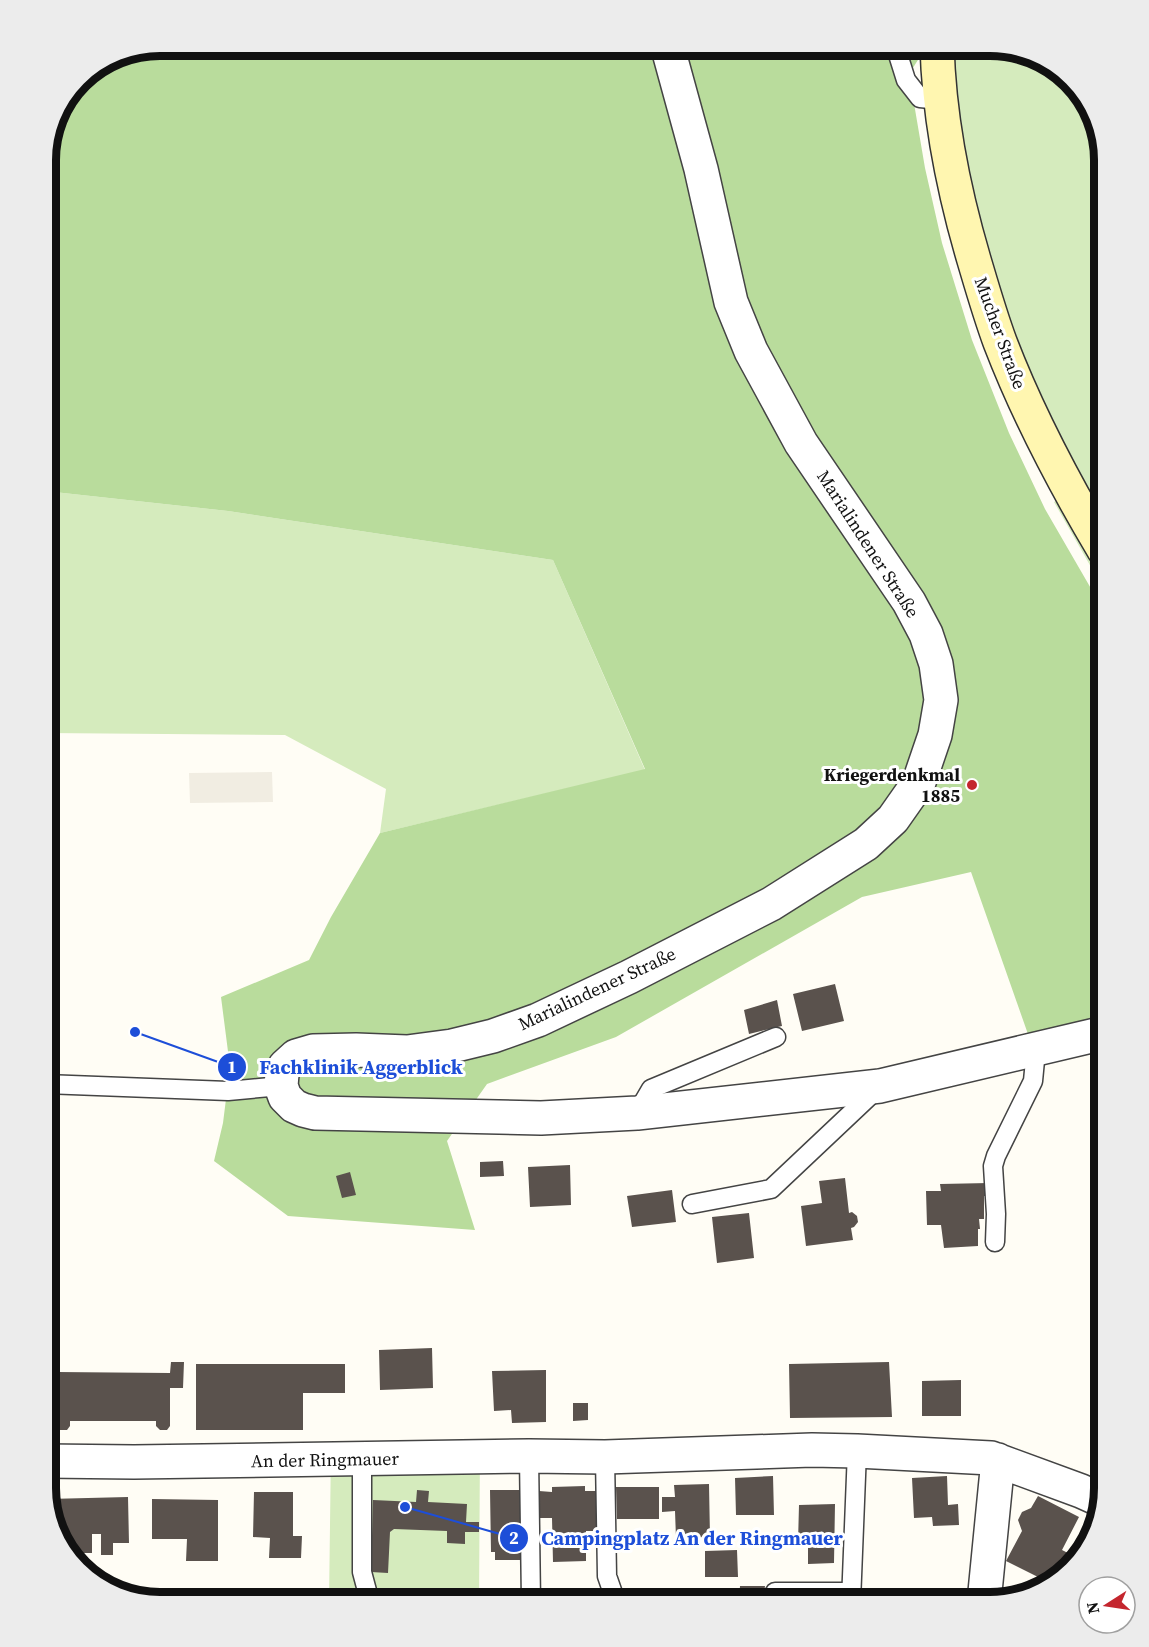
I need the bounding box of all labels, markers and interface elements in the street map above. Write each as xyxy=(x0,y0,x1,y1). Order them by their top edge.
street label: Mucher Straße xyxy=(969,273,1032,392)
street label: Marialindener Straße xyxy=(811,465,926,622)
place label: Kriegerdenkmal 1885 xyxy=(824,762,960,808)
marker: Kriegerdenkmal 1885 xyxy=(965,778,979,792)
street label: Marialindener Straße xyxy=(514,941,680,1036)
callout: Fachklinik Aggerblick xyxy=(217,1048,474,1086)
text: Fachklinik Aggerblick xyxy=(259,1053,463,1081)
text: 1 xyxy=(227,1054,237,1079)
street label: An der Ringmauer xyxy=(251,1446,400,1473)
callout: Campingplatz An der Ringmauer xyxy=(499,1519,855,1557)
text: Campingplatz An der Ringmauer xyxy=(541,1524,844,1552)
text: 2 xyxy=(509,1525,519,1550)
north arrow xyxy=(1077,1575,1137,1635)
text: N xyxy=(1080,1600,1104,1616)

